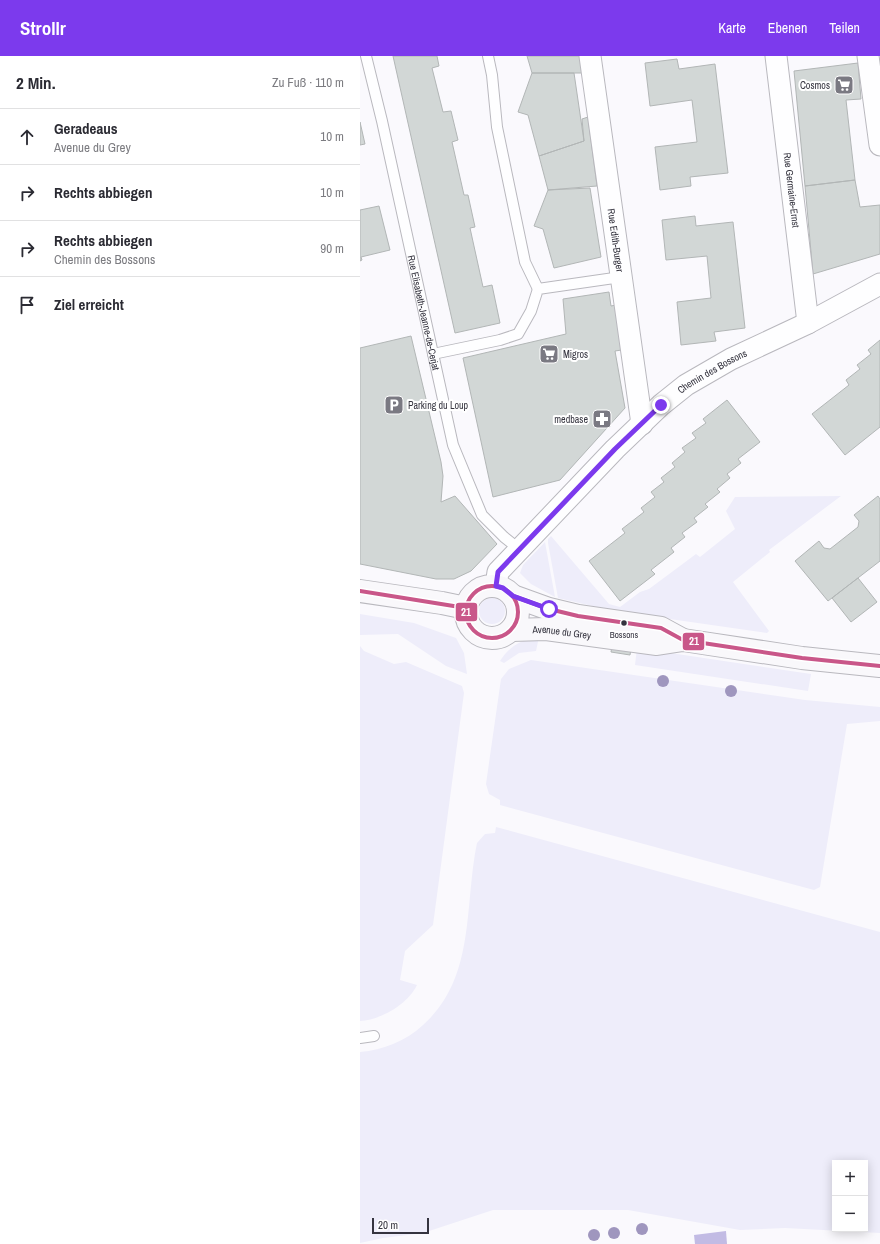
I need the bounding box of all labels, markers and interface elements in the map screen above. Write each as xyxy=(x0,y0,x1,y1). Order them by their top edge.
text: Strollr xyxy=(20,15,66,41)
text: Karte xyxy=(718,19,746,37)
text: Ebenen xyxy=(768,19,807,37)
text: Teilen xyxy=(829,19,860,37)
text: 2 Min. xyxy=(16,71,56,94)
text: Zu Fuß · 110 m xyxy=(272,74,344,91)
supermarket icon: Cosmos xyxy=(833,74,855,96)
place label: Cosmos xyxy=(800,79,830,92)
text: Geradeaus xyxy=(54,118,118,139)
icon: ahead xyxy=(16,126,38,148)
text: 10 m xyxy=(320,128,344,145)
text: Avenue du Grey xyxy=(54,139,131,156)
street label: Rue Germaine-Ernst xyxy=(781,152,803,229)
icon: right xyxy=(16,182,38,204)
text: Rechts abbiegen xyxy=(54,182,152,203)
text: 10 m xyxy=(320,184,344,201)
street label: Rue Edith-Burger xyxy=(605,208,626,273)
text: Rechts abbiegen xyxy=(54,230,152,251)
icon: right xyxy=(16,238,38,260)
text: 90 m xyxy=(320,240,344,257)
text: Chemin des Bossons xyxy=(54,251,155,268)
street label: Rue Elisabeth-Jeanne-de-Cerjat xyxy=(405,254,443,372)
icon: arrive xyxy=(16,294,38,316)
text: Ziel erreicht xyxy=(54,294,124,315)
supermarket icon: Migros xyxy=(538,343,560,365)
street label: Chemin des Bossons xyxy=(675,347,749,396)
place label: Migros xyxy=(563,348,588,361)
parking icon: Parking du Loup xyxy=(383,394,405,416)
route end xyxy=(652,396,670,414)
place label: Parking du Loup xyxy=(408,399,469,412)
pharmacy icon: medbase xyxy=(591,408,613,430)
place label: medbase xyxy=(554,413,588,426)
route start xyxy=(540,600,558,618)
line badge: 21 xyxy=(455,602,478,622)
text: 21 xyxy=(461,605,471,619)
marker: Bossons xyxy=(619,618,629,628)
street label: Avenue du Grey xyxy=(531,623,593,642)
place label: Bossons xyxy=(610,629,638,641)
line badge: 21 xyxy=(682,632,705,651)
text: 21 xyxy=(689,634,699,648)
map controls xyxy=(832,1160,868,1232)
button: + xyxy=(832,1160,868,1196)
button: − xyxy=(832,1196,868,1232)
scale bar xyxy=(372,1216,429,1235)
text: 20 m xyxy=(378,1218,398,1232)

